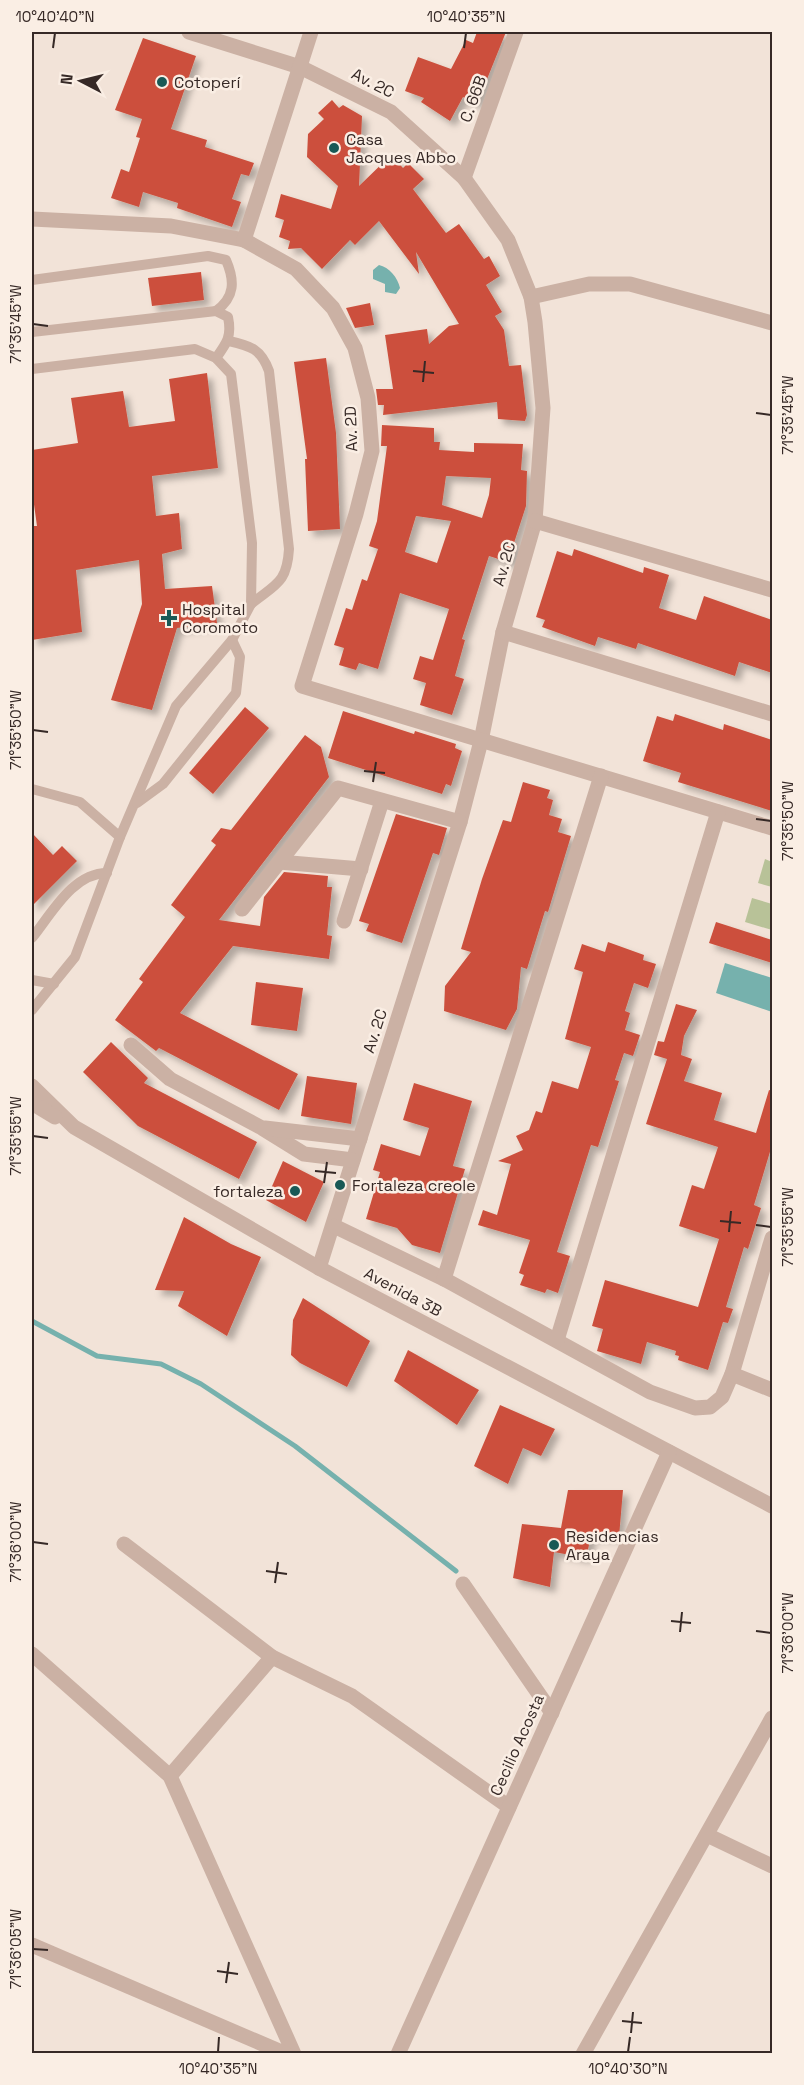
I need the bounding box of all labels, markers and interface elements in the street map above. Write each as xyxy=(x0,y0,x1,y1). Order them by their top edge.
text: 10°40'40"N xyxy=(15,7,95,26)
text: 10°40'35"N xyxy=(427,7,505,26)
north arrow xyxy=(51,51,111,111)
street label: Av. 2C xyxy=(348,63,398,103)
place label: Cotoperí xyxy=(174,72,241,93)
text: N xyxy=(56,73,78,86)
street label: C. 66B xyxy=(455,73,491,125)
marker: Cotoperí xyxy=(155,75,169,89)
place label: Casa Jacques Abbo xyxy=(346,129,456,168)
marker: Casa Jacques Abbo xyxy=(327,141,341,155)
text: 71°35'45"W xyxy=(6,284,25,364)
text: 71°35'45"W xyxy=(778,375,797,455)
street label: Av. 2D xyxy=(340,406,362,452)
street label: Av. 2C xyxy=(488,539,520,589)
place label: Hospital Coromoto xyxy=(182,599,258,638)
marker: Hospital Coromoto xyxy=(160,609,178,627)
text: 71°35'50"W xyxy=(6,690,25,770)
text: 71°35'50"W xyxy=(778,781,797,861)
street label: Av. 2C xyxy=(358,1006,392,1056)
text: 71°35'55"W xyxy=(6,1096,25,1176)
place label: Fortaleza creole xyxy=(352,1175,476,1196)
marker: Fortaleza creole xyxy=(333,1178,347,1192)
place label: fortaleza xyxy=(213,1181,283,1202)
marker: fortaleza xyxy=(288,1184,302,1198)
text: 71°35'55"W xyxy=(778,1187,797,1267)
street label: Avenida 3B xyxy=(360,1263,446,1321)
text: 71°36'00"W xyxy=(6,1501,25,1583)
place label: Residencias Araya xyxy=(566,1526,659,1565)
marker: Residencias Araya xyxy=(547,1538,561,1552)
text: 71°36'00"W xyxy=(778,1592,797,1674)
street label: Cecilio Acosta xyxy=(485,1691,549,1799)
text: 71°36'05"W xyxy=(6,1909,25,1989)
text: 10°40'35"N xyxy=(179,2059,257,2078)
text: 10°40'30"N xyxy=(588,2059,668,2078)

